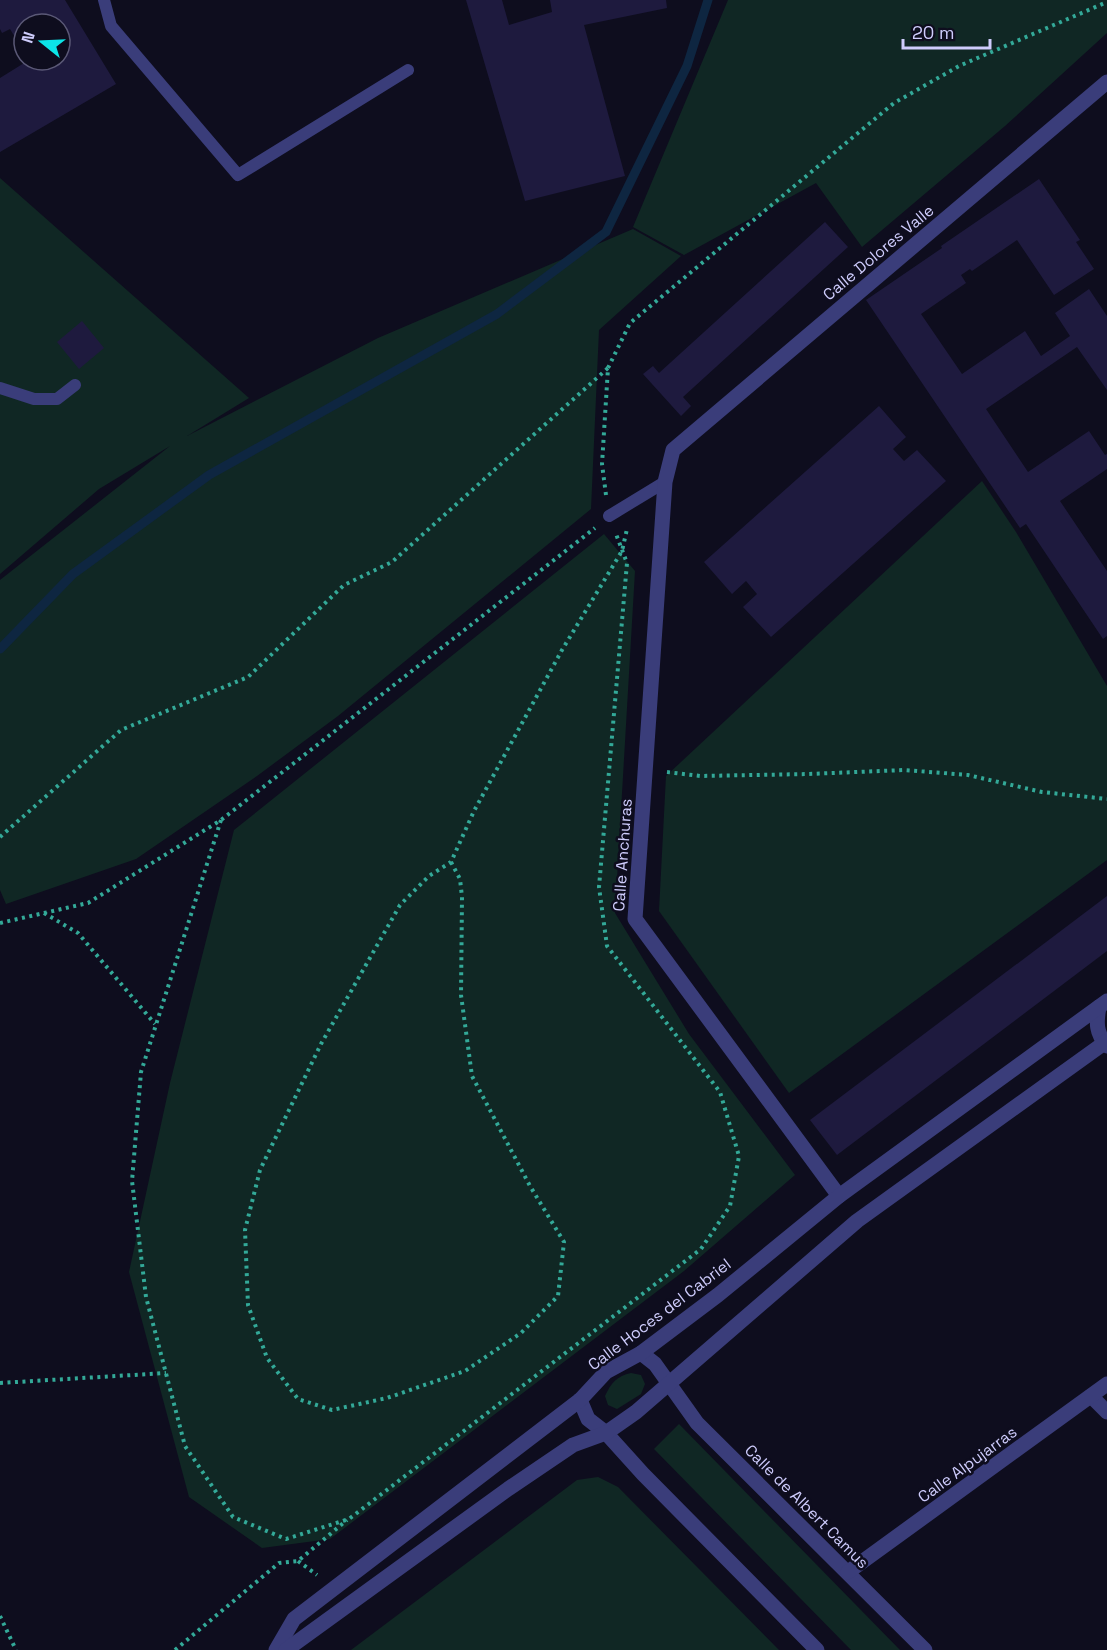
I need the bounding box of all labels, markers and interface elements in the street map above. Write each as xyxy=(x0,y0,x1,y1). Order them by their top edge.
north arrow xyxy=(12,12,72,72)
scale bar xyxy=(903,12,990,50)
text: 20 m xyxy=(912,21,955,44)
text: N xyxy=(17,29,40,46)
street label: Calle Dolores Valle xyxy=(818,200,938,305)
street label: Calle Anchuras xyxy=(608,798,637,912)
street label: Calle Hoces del Cabriel xyxy=(584,1254,735,1375)
street label: Calle Alpujarras xyxy=(914,1421,1021,1507)
street label: Calle de Albert Camus xyxy=(740,1440,873,1573)

